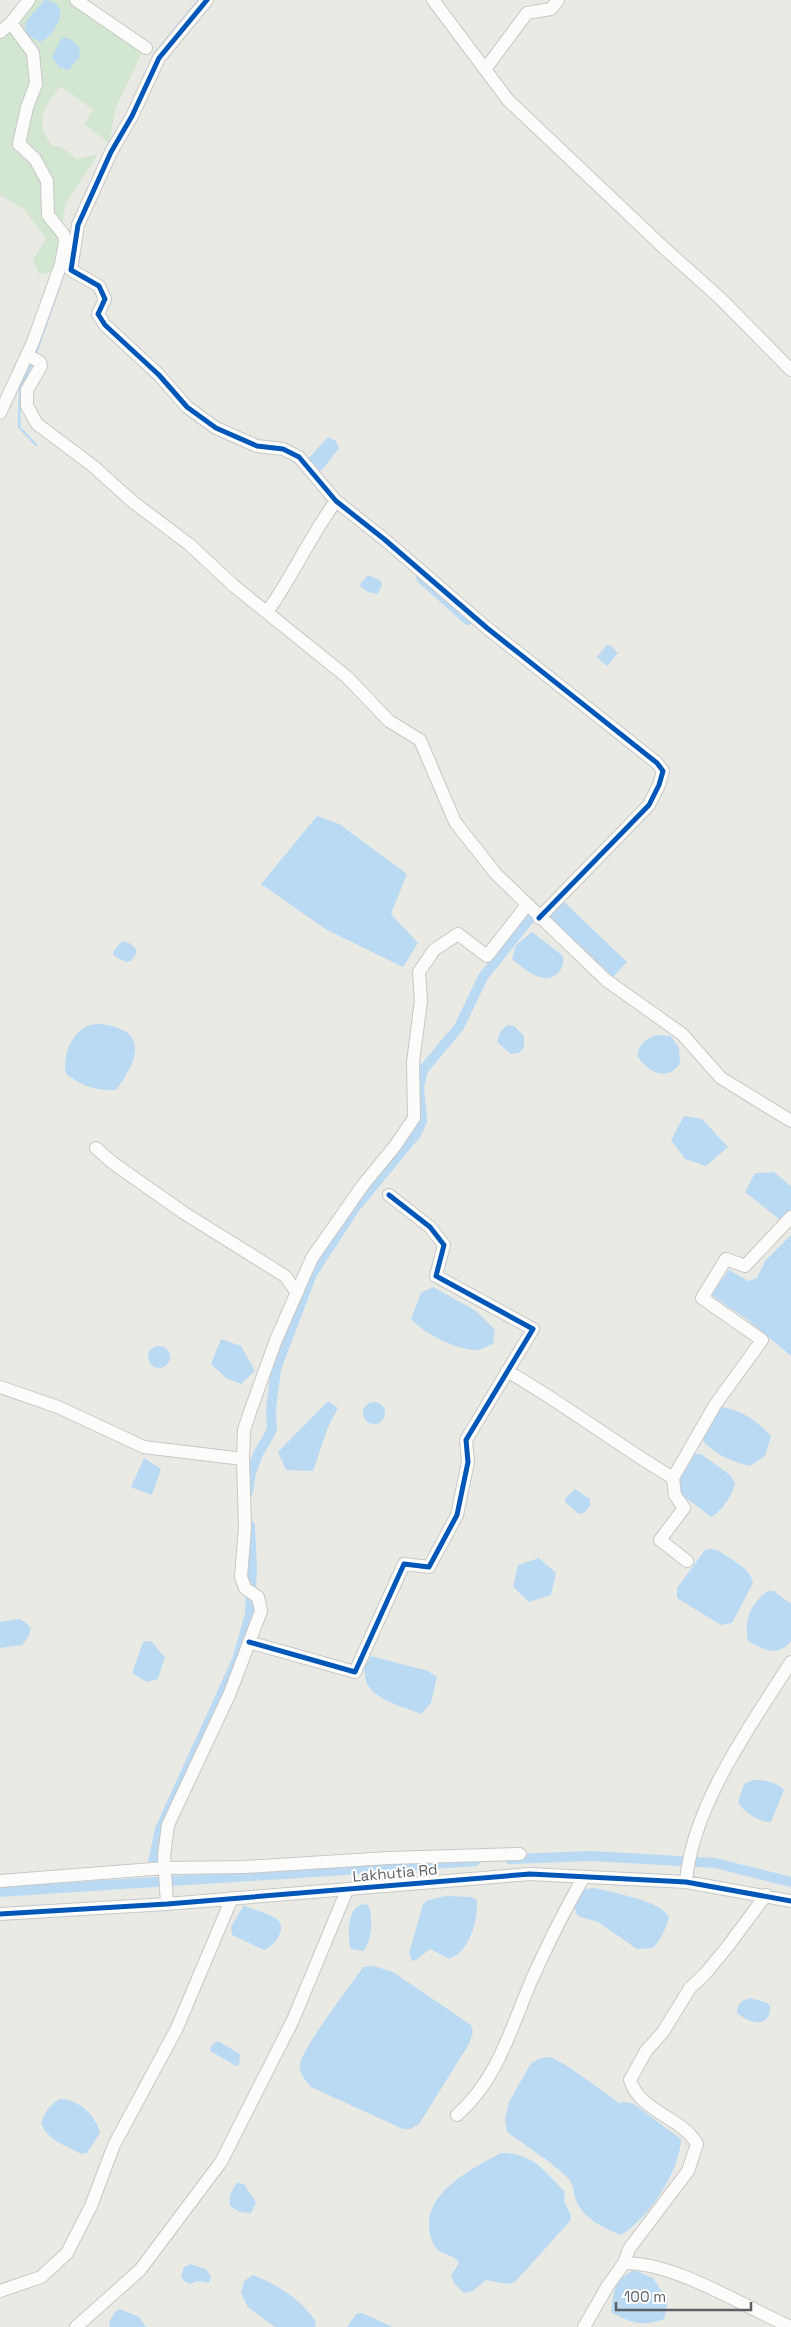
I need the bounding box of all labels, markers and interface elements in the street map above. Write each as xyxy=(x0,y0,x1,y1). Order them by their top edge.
street label: Lakhutia Rd xyxy=(352,1859,438,1886)
scale bar xyxy=(616,2280,751,2312)
text: 100 m xyxy=(624,2287,666,2306)

